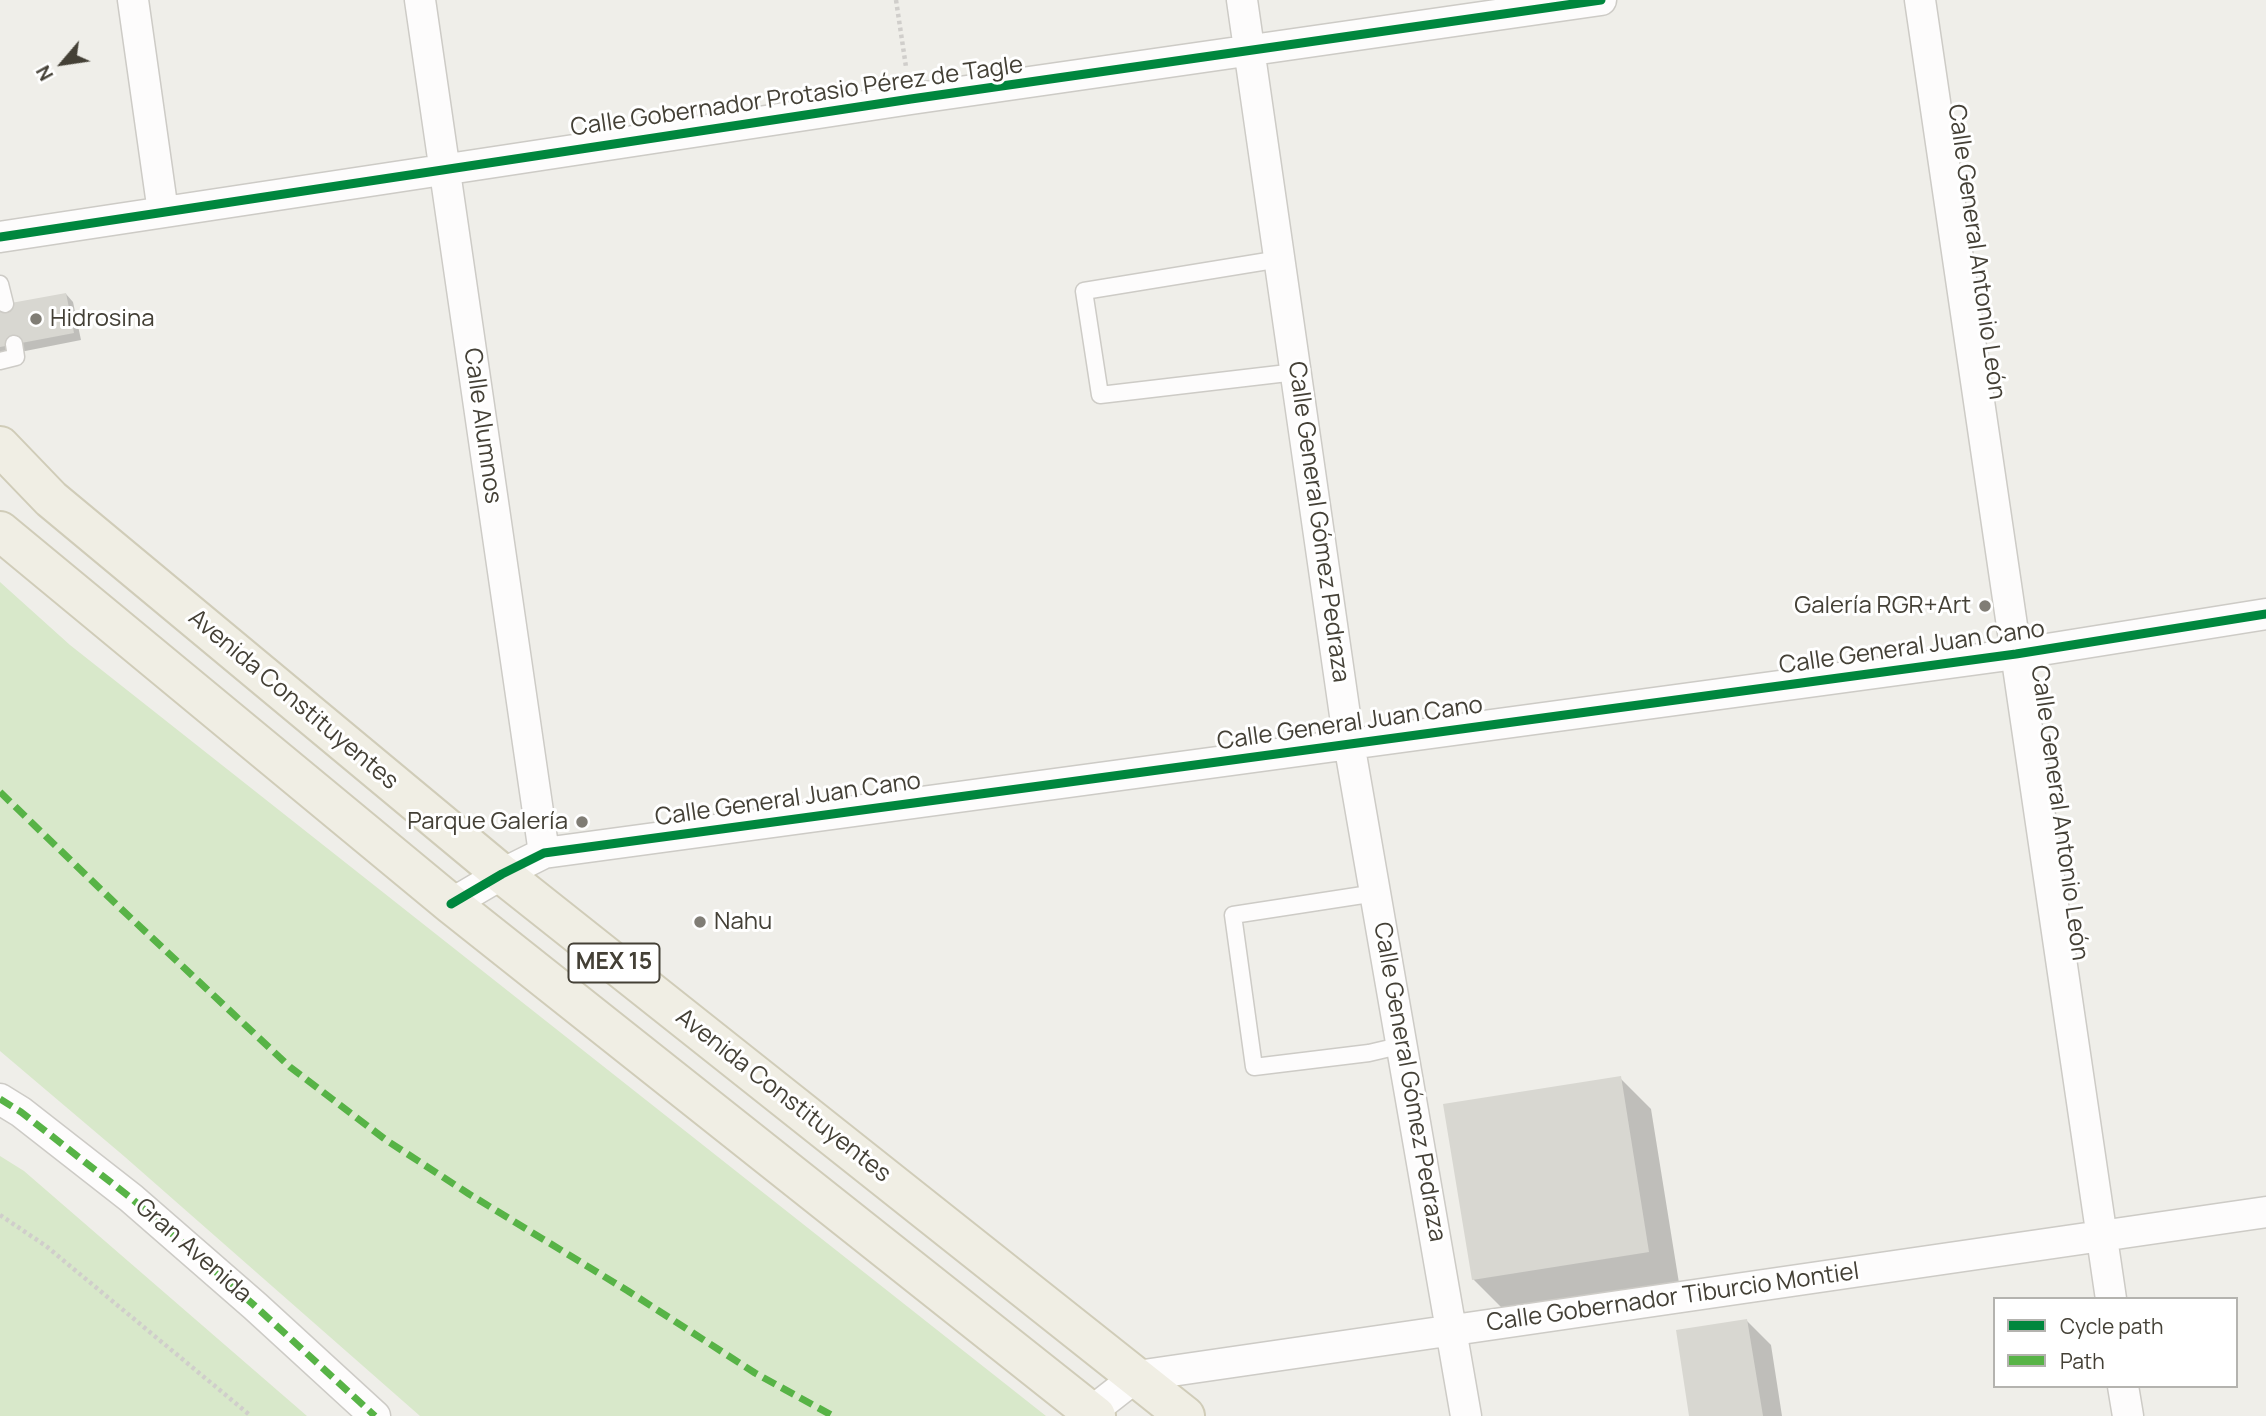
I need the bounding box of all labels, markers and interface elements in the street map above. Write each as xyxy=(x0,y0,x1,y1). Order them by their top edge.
north arrow xyxy=(28,28,98,98)
street label: Calle Gobernador Protasio Pérez de Tagle xyxy=(569,51,1025,143)
text: N xyxy=(30,61,59,85)
street label: Calle General Antonio León xyxy=(1941,103,2011,401)
place label: Hidrosina xyxy=(50,305,155,333)
marker: Hidrosina xyxy=(28,311,44,327)
street label: Calle Alumnos xyxy=(457,346,507,506)
street label: Calle General Gómez Pedraza xyxy=(1281,360,1355,684)
place label: Galería RGR+Art xyxy=(1794,592,1971,620)
marker: Galería RGR+Art xyxy=(1977,598,1993,614)
street label: Avenida Constituyentes xyxy=(182,604,404,796)
street label: Calle General Juan Cano xyxy=(1777,615,2047,681)
street label: Calle General Antonio León xyxy=(2024,664,2094,962)
street label: Calle General Juan Cano xyxy=(1215,691,1485,757)
street label: Calle General Juan Cano xyxy=(653,767,923,833)
place label: Parque Galería xyxy=(407,808,568,836)
marker: Parque Galería xyxy=(574,814,590,830)
place label: Nahu xyxy=(714,908,772,936)
marker: Nahu xyxy=(692,914,708,930)
street label: Calle General Gómez Pedraza xyxy=(1367,920,1451,1244)
road number: MEX 15 xyxy=(568,944,660,982)
street label: Avenida Constituyentes xyxy=(670,1003,896,1189)
street label: Gran Avenida xyxy=(129,1193,257,1309)
street label: Calle Gobernador Tiburcio Montiel xyxy=(1485,1258,1861,1338)
legend xyxy=(1993,1297,2238,1388)
text: Cycle path xyxy=(2060,1312,2163,1340)
text: Path xyxy=(2060,1347,2105,1375)

